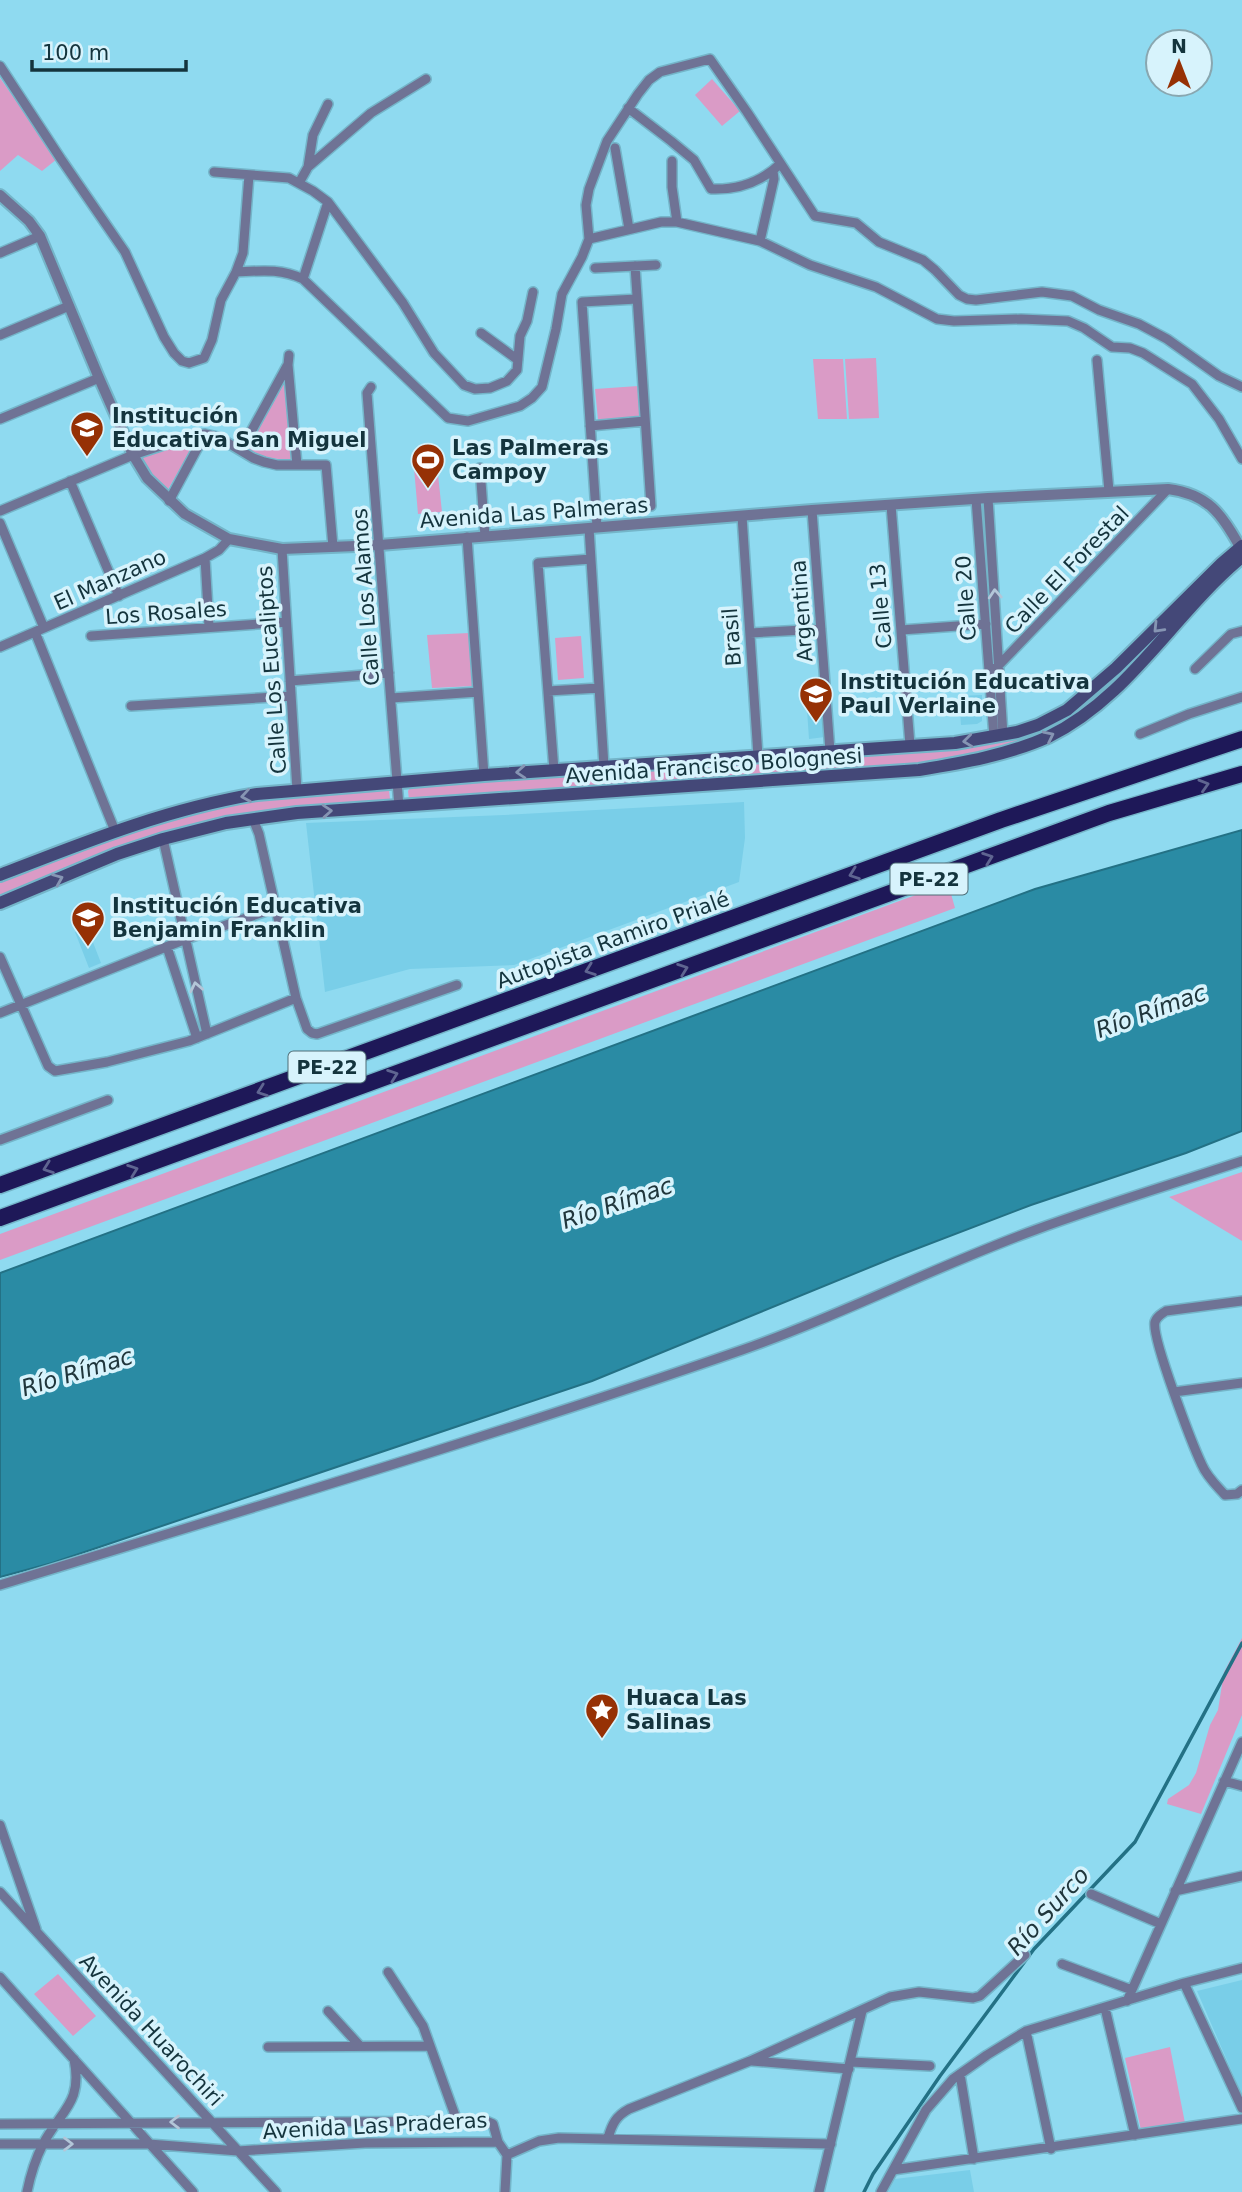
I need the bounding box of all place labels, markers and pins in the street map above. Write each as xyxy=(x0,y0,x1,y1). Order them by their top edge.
place label: Institución Educativa San Miguel xyxy=(112,404,366,452)
school or university icon: Institución Educativa San Miguel xyxy=(68,409,106,458)
place label: Las Palmeras Campoy xyxy=(452,436,609,484)
sports icon: Las Palmeras Campoy xyxy=(409,441,447,490)
place label: Institución Educativa Paul Verlaine xyxy=(840,670,1090,718)
school or university icon: Institución Educativa Paul Verlaine xyxy=(797,675,835,724)
place label: Institución Educativa Benjamin Franklin xyxy=(112,894,362,942)
school or university icon: Institución Educativa Benjamin Franklin xyxy=(69,899,107,948)
place label: Huaca Las Salinas xyxy=(626,1686,747,1734)
place icon: Huaca Las Salinas xyxy=(583,1691,621,1740)

